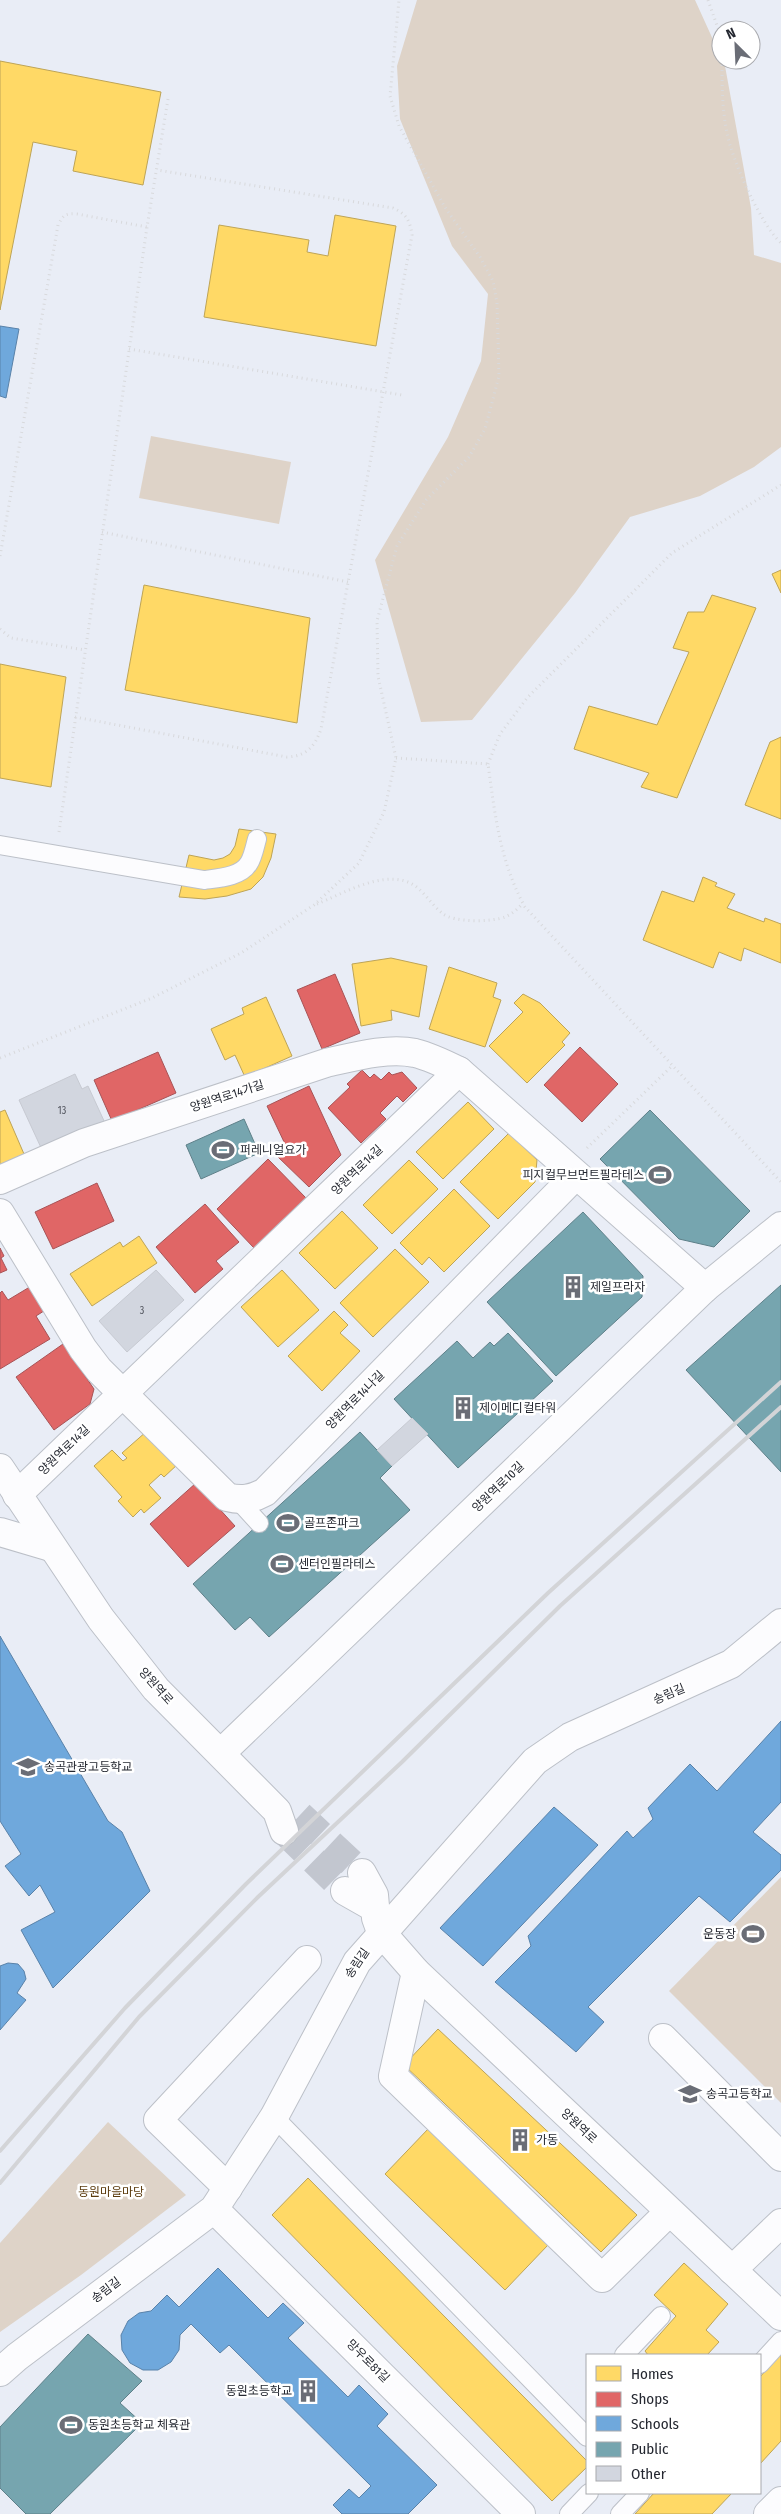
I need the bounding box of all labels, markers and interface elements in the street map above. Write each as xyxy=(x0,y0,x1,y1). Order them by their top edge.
north arrow xyxy=(711,20,761,70)
text: N xyxy=(724,24,738,43)
street label: 양원역로14가길 xyxy=(188,1077,266,1115)
house number: 13 xyxy=(58,1105,67,1117)
sports icon: 퍼레니얼요가 xyxy=(210,1137,236,1163)
street label: 양원역로14길 xyxy=(329,1142,385,1198)
place label: 퍼레니얼요가 xyxy=(240,1143,306,1157)
sports icon: 피지컬무브먼트필라테스 xyxy=(647,1162,673,1188)
place label: 피지컬무브먼트필라테스 xyxy=(523,1168,644,1182)
building icon: 제일프라자 xyxy=(560,1274,586,1300)
place label: 제일프라자 xyxy=(590,1280,645,1294)
house number: 3 xyxy=(140,1305,145,1317)
street label: 양원역로14나길 xyxy=(323,1368,387,1432)
building icon: 제이메디컬타워 xyxy=(450,1395,476,1421)
place label: 제이메디컬타워 xyxy=(479,1401,556,1415)
street label: 양원역로14길 xyxy=(36,1422,92,1478)
street label: 양원역로10길 xyxy=(469,1459,527,1515)
sports icon: 골프존파크 xyxy=(275,1510,301,1536)
place label: 골프존파크 xyxy=(304,1516,359,1530)
sports icon: 센터인필라테스 xyxy=(269,1551,295,1577)
place label: 센터인필라테스 xyxy=(298,1557,375,1571)
street label: 양원역로 xyxy=(136,1665,176,1707)
street label: 송림길 xyxy=(651,1681,687,1707)
school or university icon: 송곡관광고등학교 xyxy=(15,1754,41,1780)
place label: 송곡관광고등학교 xyxy=(44,1760,132,1774)
sports icon: 운동장 xyxy=(740,1921,766,1947)
place label: 운동장 xyxy=(703,1927,736,1941)
street label: 송림길 xyxy=(342,1945,372,1981)
school or university icon: 송곡고등학교 xyxy=(677,2081,703,2107)
place label: 송곡고등학교 xyxy=(706,2087,772,2101)
street label: 양원역로 xyxy=(558,2106,600,2146)
building icon: 가동 xyxy=(507,2127,533,2153)
place label: 가동 xyxy=(536,2133,558,2147)
park label: 동원마을마당 xyxy=(78,2185,144,2199)
street label: 송림길 xyxy=(89,2274,123,2306)
street label: 망우로81길 xyxy=(344,2337,392,2385)
legend xyxy=(586,2354,761,2494)
text: Homes xyxy=(631,2365,673,2383)
building icon: 동원초등학교 xyxy=(295,2378,321,2404)
place label: 동원초등학교 xyxy=(226,2384,292,2398)
text: Shops xyxy=(631,2390,669,2408)
sports icon: 동원초등학교 체육관 xyxy=(58,2412,84,2438)
text: Schools xyxy=(631,2415,679,2433)
place label: 동원초등학교 체육관 xyxy=(88,2418,190,2432)
text: Public xyxy=(631,2440,669,2458)
text: Other xyxy=(631,2465,667,2483)

